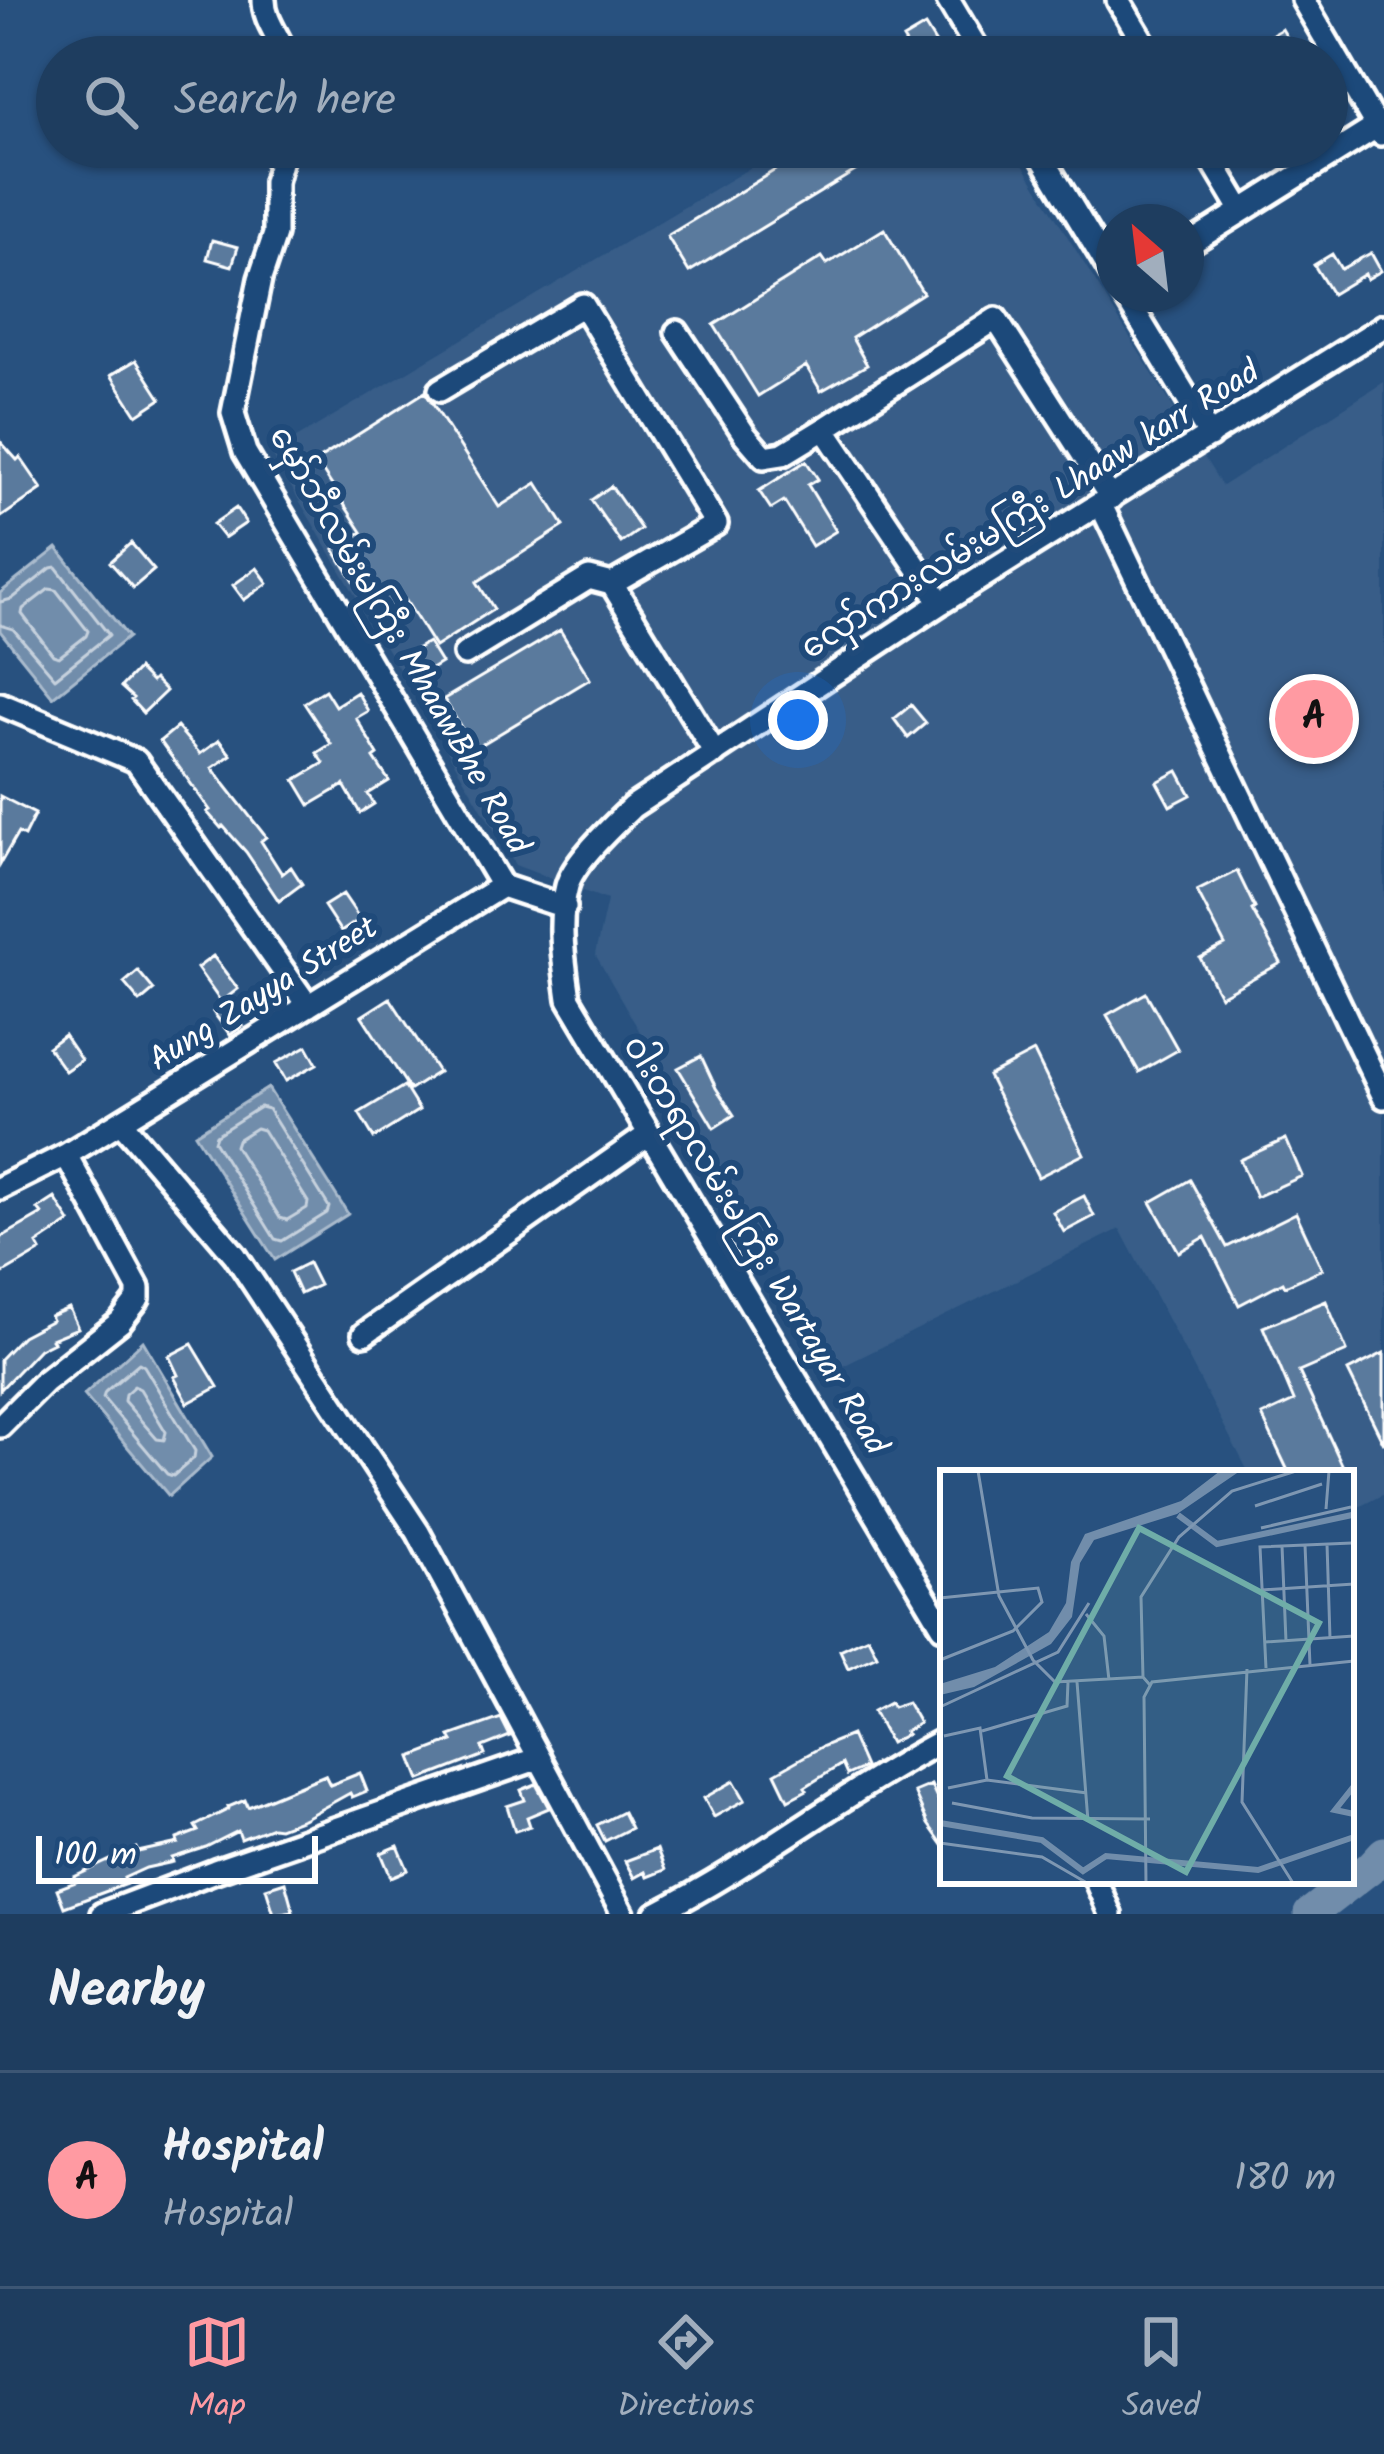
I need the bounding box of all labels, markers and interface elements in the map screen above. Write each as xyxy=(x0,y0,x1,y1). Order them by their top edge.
search box xyxy=(36,36,1348,168)
text: Search here xyxy=(174,66,396,138)
icon: search xyxy=(78,69,144,135)
north arrow xyxy=(1096,204,1204,312)
street label: လှော်ကားလမ်းမကြီး Lhaaw karr Road xyxy=(791,347,1272,675)
street label: မှော်ဘီလမ်းမကြီး MhaawBhe Road xyxy=(253,417,544,867)
pin: A xyxy=(1275,674,1353,764)
your location xyxy=(768,690,828,750)
street label: Aung Zayya Street xyxy=(139,903,390,1087)
street label: ဝါးတရာလမ်းမကြီး Wartayar Road xyxy=(607,1026,902,1467)
inset map xyxy=(940,1470,1354,1884)
scale bar xyxy=(36,1830,318,1883)
text: 100 m xyxy=(54,1830,137,1883)
text: Nearby xyxy=(48,1952,205,2033)
text: Hospital xyxy=(162,2113,324,2185)
text: A xyxy=(75,2149,99,2211)
text: 180 m xyxy=(1234,2149,1336,2211)
text: Hospital xyxy=(162,2185,293,2247)
tab: Map xyxy=(184,2309,250,2434)
tab: Directions xyxy=(617,2309,754,2434)
tab: Saved xyxy=(1122,2309,1200,2434)

